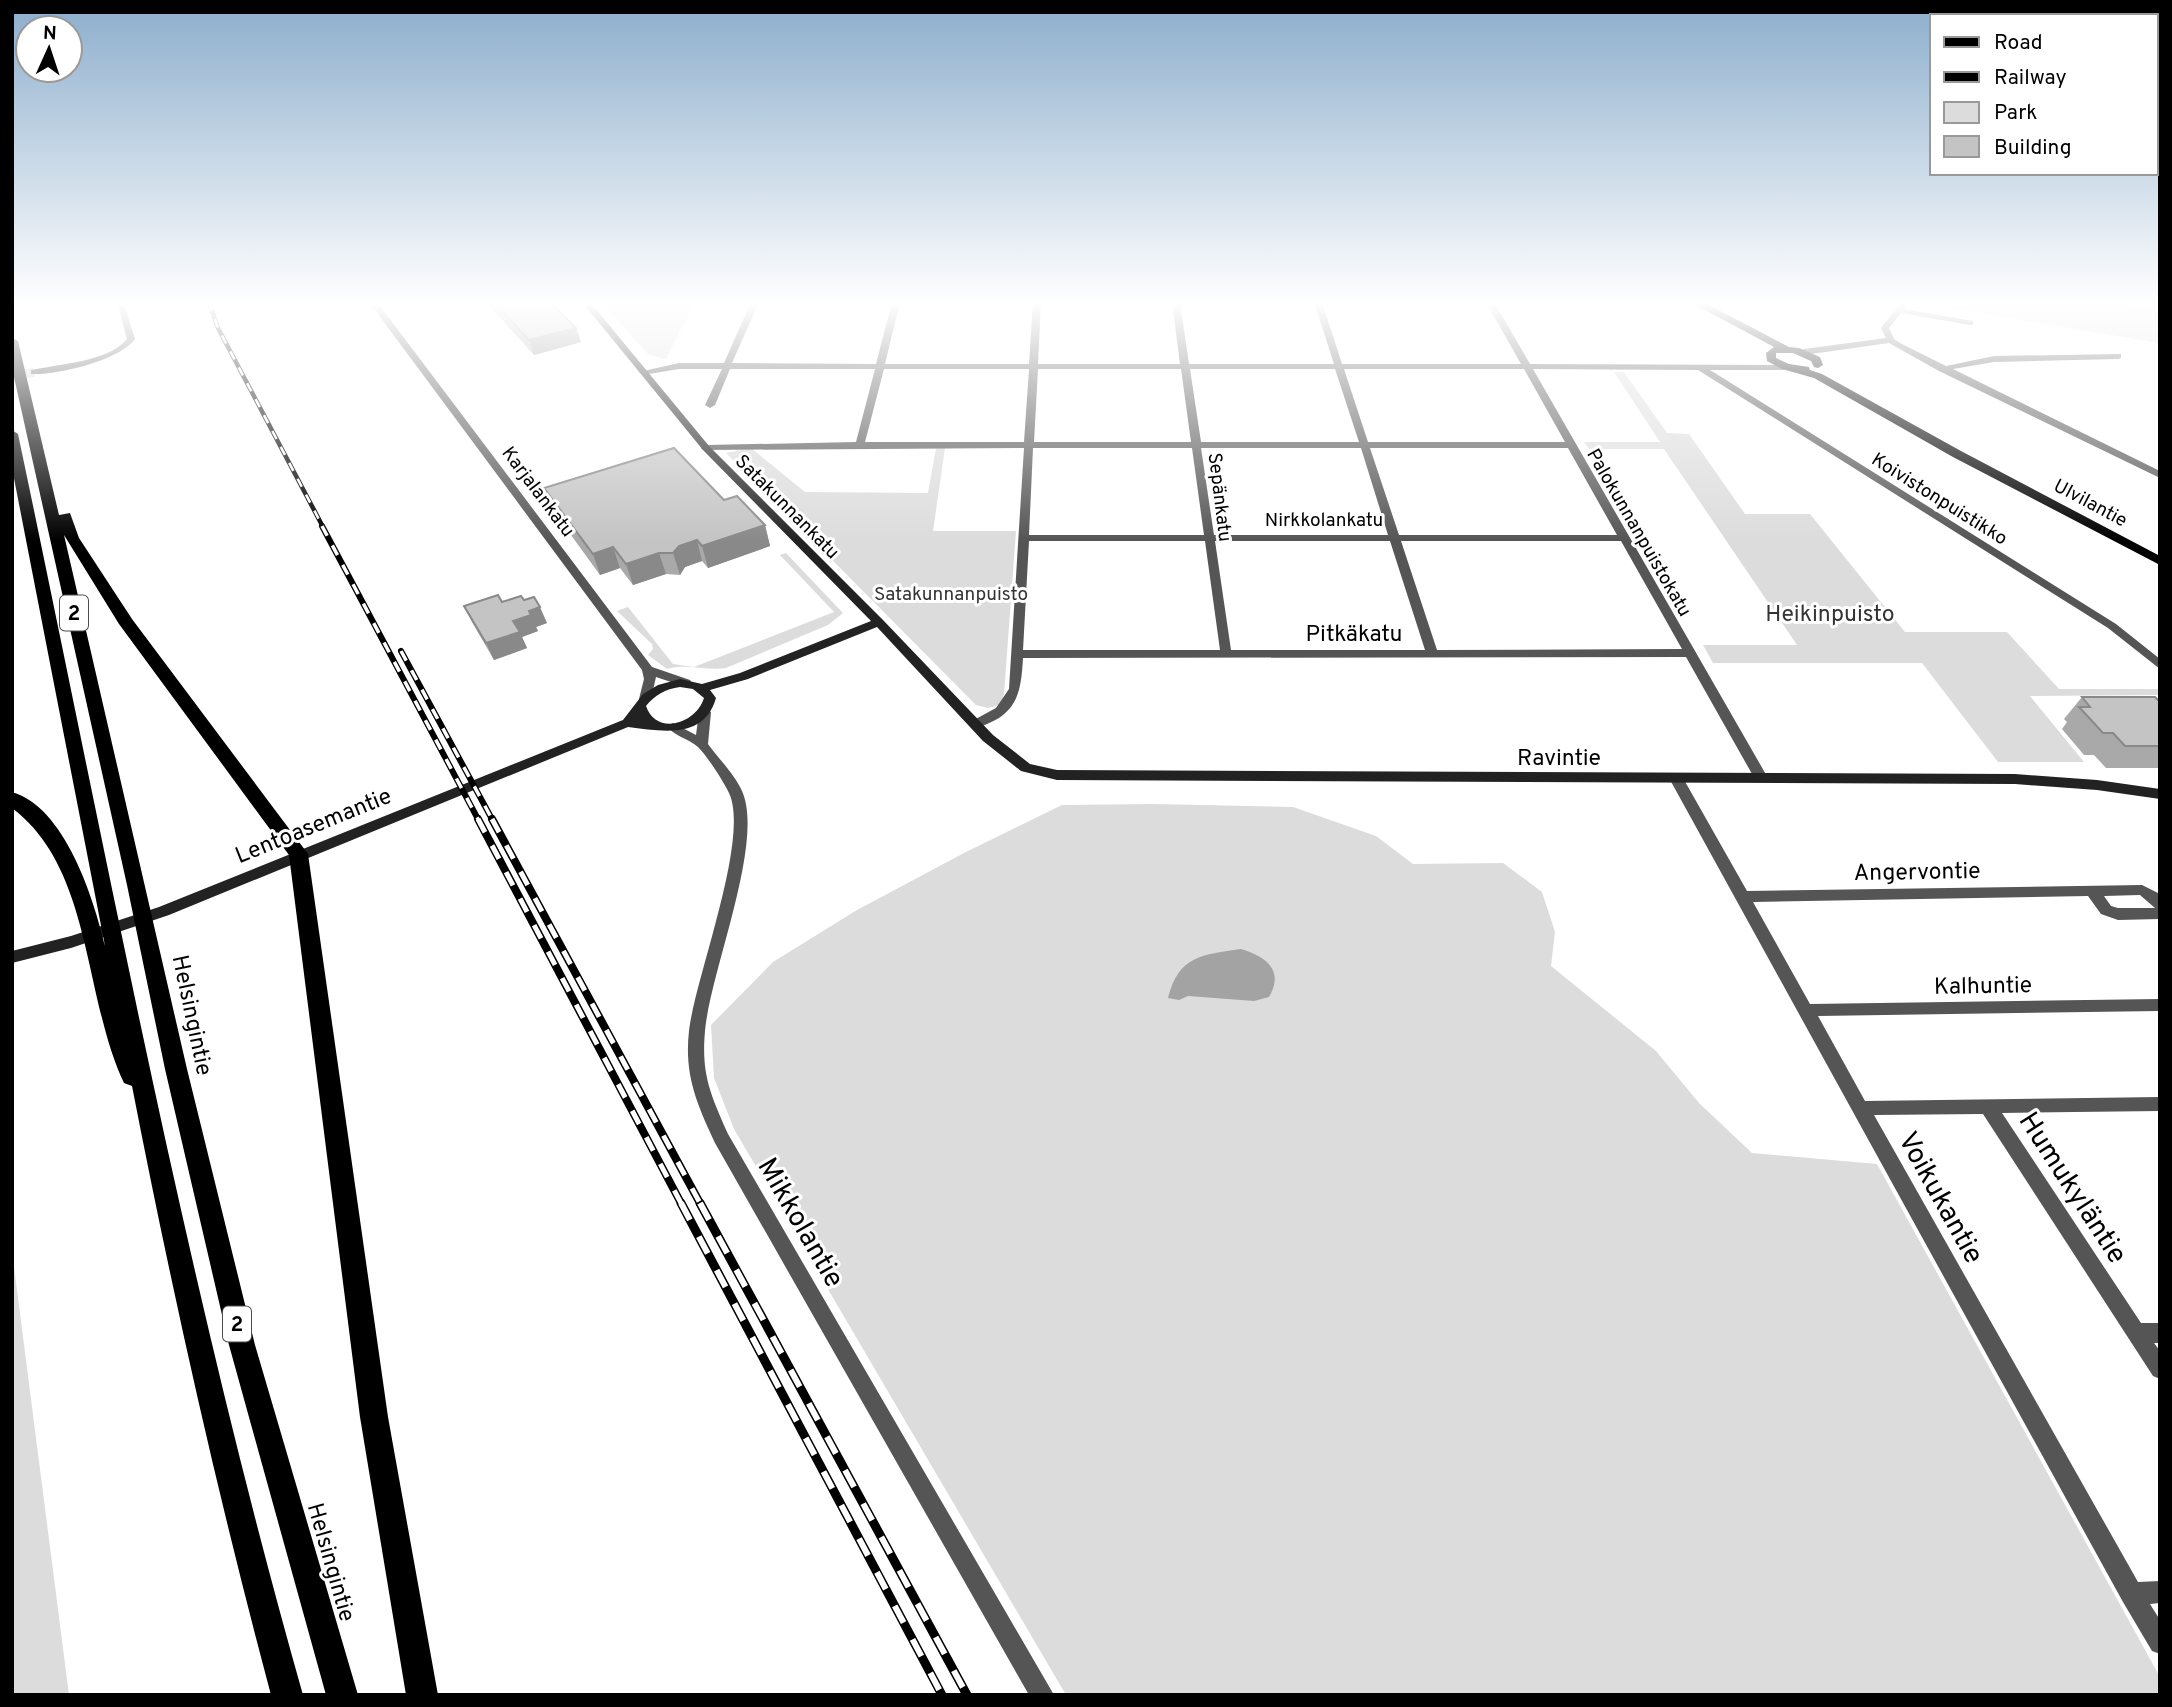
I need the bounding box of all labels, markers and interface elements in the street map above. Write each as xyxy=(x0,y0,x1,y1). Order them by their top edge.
north arrow xyxy=(14,14,84,84)
legend xyxy=(1930,14,2158,175)
text: N xyxy=(42,22,57,46)
text: Road xyxy=(1994,30,2043,57)
text: Railway xyxy=(1994,65,2067,92)
text: Park xyxy=(1994,100,2037,127)
text: Building xyxy=(1994,135,2072,162)
street label: Karjalankatu xyxy=(496,442,579,542)
street label: Palokunnanpuistokatu xyxy=(1580,445,1696,621)
street label: Koivistonpuistikko xyxy=(1866,448,2011,551)
street label: Satakunnankatu xyxy=(729,450,844,565)
street label: Sepänkatu xyxy=(1202,451,1236,543)
street label: Ulvilantie xyxy=(2049,474,2131,533)
street label: Nirkkolankatu xyxy=(1265,509,1383,533)
park label: Satakunnanpuisto xyxy=(874,583,1028,607)
road number: 2 xyxy=(60,596,88,630)
park label: Heikinpuisto xyxy=(1765,601,1895,630)
street label: Pitkäkatu xyxy=(1306,621,1402,650)
street label: Ravintie xyxy=(1517,745,1601,774)
street label: Lentoasemantie xyxy=(232,783,396,872)
street label: Angervontie xyxy=(1853,858,1981,889)
street label: Helsingintie xyxy=(164,953,217,1078)
street label: Kalhuntie xyxy=(1934,972,2032,1003)
street label: Humukyläntie xyxy=(2009,1106,2134,1271)
street label: Voikukantie xyxy=(1888,1126,1990,1271)
street label: Mikkolantie xyxy=(748,1152,851,1295)
road number: 2 xyxy=(223,1306,251,1342)
street label: Helsingintie xyxy=(299,1500,360,1625)

